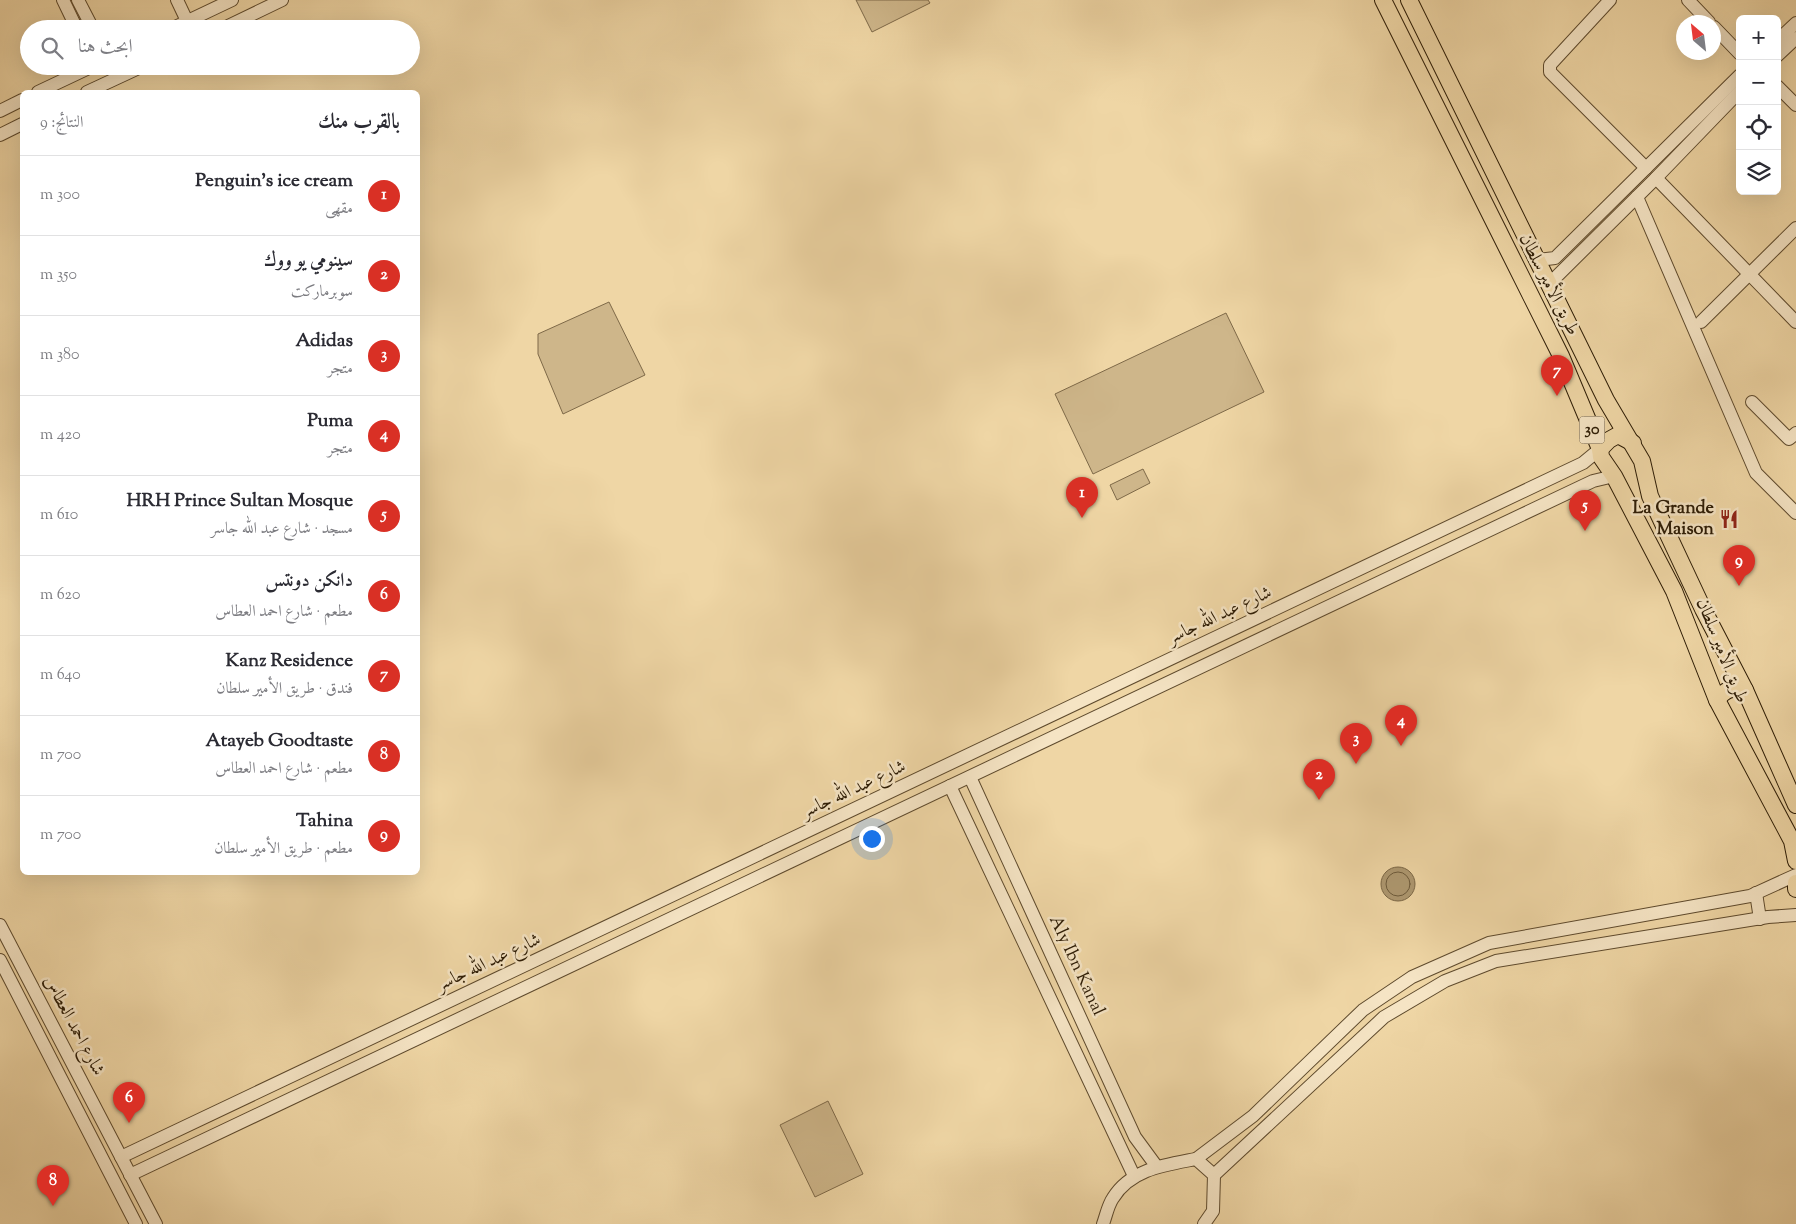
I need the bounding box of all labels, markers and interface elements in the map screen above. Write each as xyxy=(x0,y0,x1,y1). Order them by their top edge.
north arrow xyxy=(1676,15,1721,60)
map controls xyxy=(1736,15,1781,195)
button: + xyxy=(1736,15,1781,60)
search box xyxy=(20,20,420,75)
icon: search xyxy=(38,34,66,62)
text: ابحث هنا xyxy=(78,34,133,61)
button: − xyxy=(1736,60,1781,105)
button: locate xyxy=(1736,105,1781,150)
text: بالقرب منك xyxy=(318,108,400,138)
text: النتائج: 9 xyxy=(40,112,83,135)
button: layers xyxy=(1736,150,1781,195)
text: Penguin's ice cream xyxy=(195,168,353,195)
text: 300 m xyxy=(40,184,80,207)
text: 1 xyxy=(381,184,387,207)
text: مقهى xyxy=(325,198,353,221)
street label: طريق الأمير سلطان xyxy=(1511,229,1587,340)
text: سينومي يو ووك xyxy=(264,248,353,275)
text: 350 m xyxy=(40,264,77,287)
text: 2 xyxy=(380,264,388,287)
text: سوبرماركت xyxy=(291,281,353,304)
text: Adidas xyxy=(296,328,353,355)
text: 380 m xyxy=(40,344,80,367)
text: 3 xyxy=(381,344,387,367)
pin: 7 xyxy=(1541,355,1573,396)
text: متجر xyxy=(328,358,353,381)
text: Puma xyxy=(307,408,353,435)
road number: 30 xyxy=(1580,416,1604,444)
text: 420 m xyxy=(40,424,81,447)
text: 4 xyxy=(380,424,388,447)
text: متجر xyxy=(328,438,353,461)
pin: 1 xyxy=(1066,477,1098,518)
text: HRH Prince Sultan Mosque xyxy=(127,488,353,515)
pin: 5 xyxy=(1569,490,1601,531)
place label: La Grande Maison xyxy=(1632,496,1715,543)
text: 610 m xyxy=(40,504,78,527)
text: 5 xyxy=(381,504,387,527)
restaurant icon: La Grande Maison xyxy=(1718,508,1740,530)
text: مسجد · شارع عبد الله جاسر xyxy=(211,518,353,541)
pin: 9 xyxy=(1723,545,1755,586)
text: دانكن دونتس xyxy=(265,568,353,595)
street label: شارع عبد الله جاسر xyxy=(1160,578,1277,652)
text: 620 m xyxy=(40,584,80,607)
text: 6 xyxy=(380,584,388,607)
street label: طريق الأمير سلطان xyxy=(1688,594,1756,707)
text: مطعم · شارع احمد العطاس xyxy=(215,601,353,624)
text: Kanz Residence xyxy=(225,648,353,675)
text: 640 m xyxy=(40,664,81,687)
text: 7 xyxy=(380,664,388,687)
text: فندق · طريق الأمير سلطان xyxy=(216,678,353,701)
pin: 4 xyxy=(1385,705,1417,746)
pin: 3 xyxy=(1340,723,1372,764)
text: Atayeb Goodtaste xyxy=(206,728,353,755)
text: 700 m xyxy=(40,744,81,767)
text: 8 xyxy=(380,744,388,767)
street label: شارع عبد الله جاسر xyxy=(794,752,911,826)
text: مطعم · شارع احمد العطاس xyxy=(215,758,353,781)
pin: 2 xyxy=(1303,759,1335,800)
text: Tahina xyxy=(296,808,353,835)
text: 700 m xyxy=(40,824,81,847)
text: 9 xyxy=(380,824,388,847)
your location xyxy=(859,826,885,852)
text: مطعم · طريق الأمير سلطان xyxy=(214,838,353,861)
street label: Aly Ibn Kanal xyxy=(1041,912,1111,1020)
street label: شارع عبد الله جاسر xyxy=(429,925,546,999)
street label: شارع احمد العطاس xyxy=(36,971,110,1081)
pin: 6 xyxy=(113,1082,145,1123)
pin: 8 xyxy=(37,1165,69,1206)

